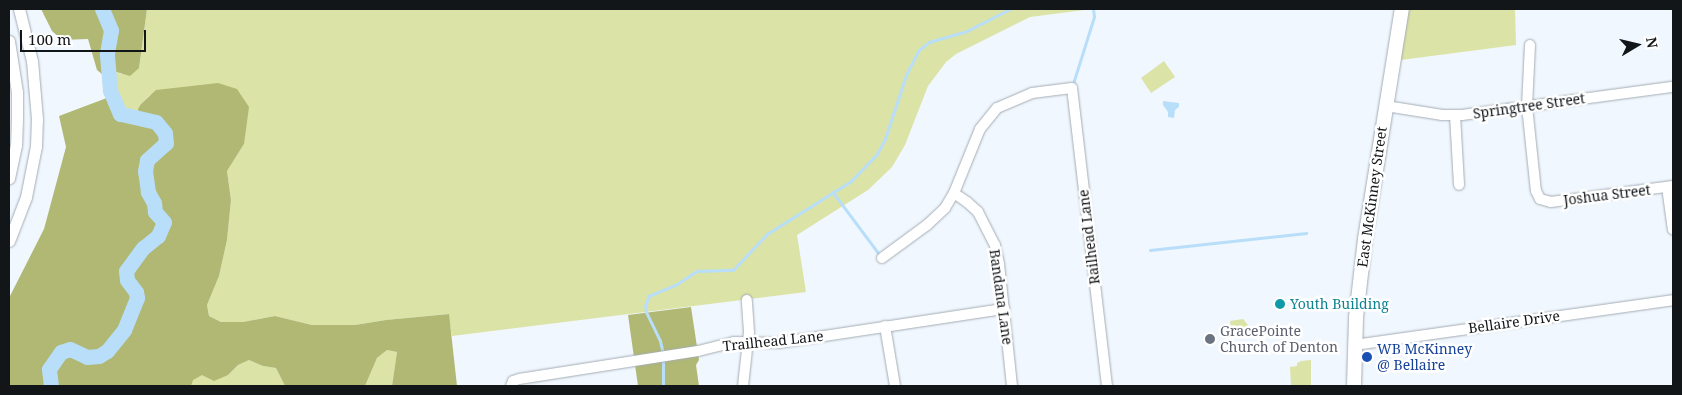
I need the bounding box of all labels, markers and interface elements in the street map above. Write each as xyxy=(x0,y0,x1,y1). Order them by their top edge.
scale bar xyxy=(22,20,149,52)
north arrow xyxy=(1612,20,1662,70)
text: 100 m xyxy=(28,29,71,49)
text: N xyxy=(1642,36,1663,50)
street label: Springtree Street xyxy=(1472,90,1586,122)
street label: East McKinney Street xyxy=(1354,126,1390,268)
street label: Joshua Street xyxy=(1562,181,1652,209)
street label: Railhead Lane xyxy=(1075,189,1103,285)
street label: Bandana Lane xyxy=(986,248,1016,346)
place label: Youth Building xyxy=(1290,296,1389,312)
marker: Youth Building xyxy=(1274,298,1286,310)
street label: Bellaire Drive xyxy=(1467,307,1561,337)
place label: GracePointe Church of Denton xyxy=(1220,323,1338,356)
street label: Trailhead Lane xyxy=(722,327,824,355)
marker: GracePointe Church of Denton xyxy=(1204,333,1216,345)
place label: WB McKinney @ Bellaire xyxy=(1377,341,1472,374)
marker: WB McKinney @ Bellaire xyxy=(1361,351,1373,363)

